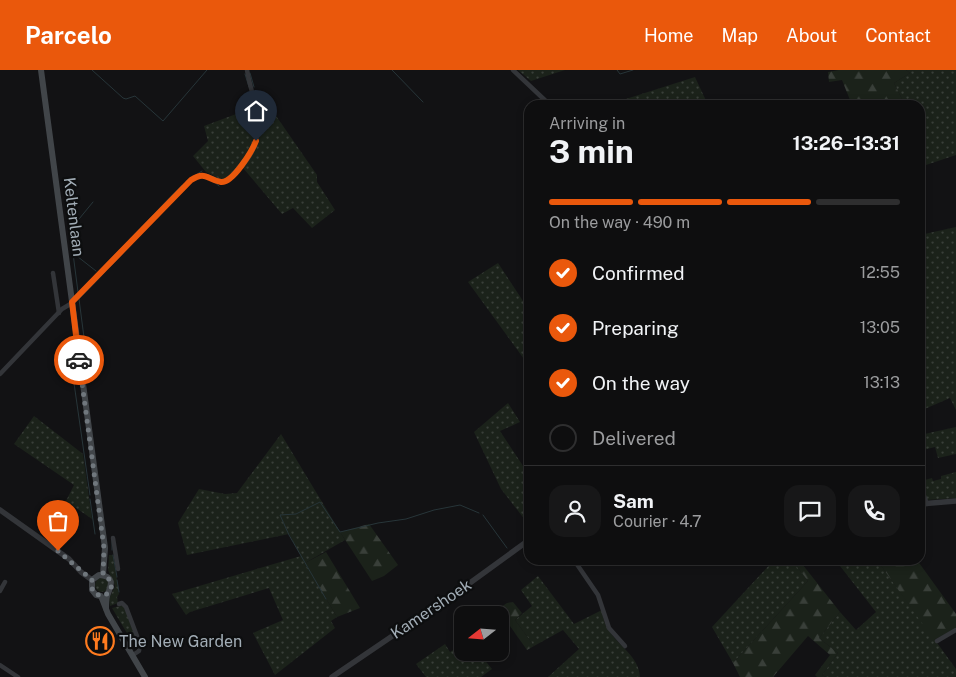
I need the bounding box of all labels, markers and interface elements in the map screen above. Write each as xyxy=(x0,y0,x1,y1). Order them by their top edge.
text: Parcelo xyxy=(25,21,112,49)
text: Home xyxy=(644,25,694,46)
text: Map xyxy=(722,25,758,46)
text: About xyxy=(786,25,837,46)
text: Contact xyxy=(865,25,931,46)
pin xyxy=(235,90,277,141)
icon: home xyxy=(242,97,270,125)
text: Arriving in xyxy=(549,114,625,133)
text: 13:26–13:31 xyxy=(793,132,900,154)
text: 3 min xyxy=(549,133,634,170)
street label: Keltenlaan xyxy=(60,176,88,258)
text: On the way · 490 m xyxy=(549,213,690,232)
icon: check xyxy=(549,259,577,287)
text: Confirmed xyxy=(592,262,685,284)
text: 12:55 xyxy=(860,263,900,282)
icon: check xyxy=(549,314,577,342)
text: Preparing xyxy=(592,317,679,339)
text: 13:05 xyxy=(860,318,900,337)
courier xyxy=(54,335,104,385)
icon: car xyxy=(65,346,93,374)
icon: check xyxy=(549,369,577,397)
text: On the way xyxy=(592,372,690,394)
text: 13:13 xyxy=(863,373,900,392)
text: Delivered xyxy=(592,427,676,449)
button: person xyxy=(549,485,601,537)
button: chat xyxy=(784,485,836,537)
button: phone xyxy=(848,485,900,537)
text: Sam xyxy=(613,490,654,512)
pin xyxy=(37,500,79,551)
icon: bag xyxy=(44,507,72,535)
text: Courier · 4.7 xyxy=(613,512,702,531)
street label: Kamershoek xyxy=(387,575,475,643)
north arrow xyxy=(454,606,509,661)
map controls xyxy=(454,606,509,661)
restaurant icon: The New Garden xyxy=(85,626,115,656)
place label: The New Garden xyxy=(119,632,242,651)

